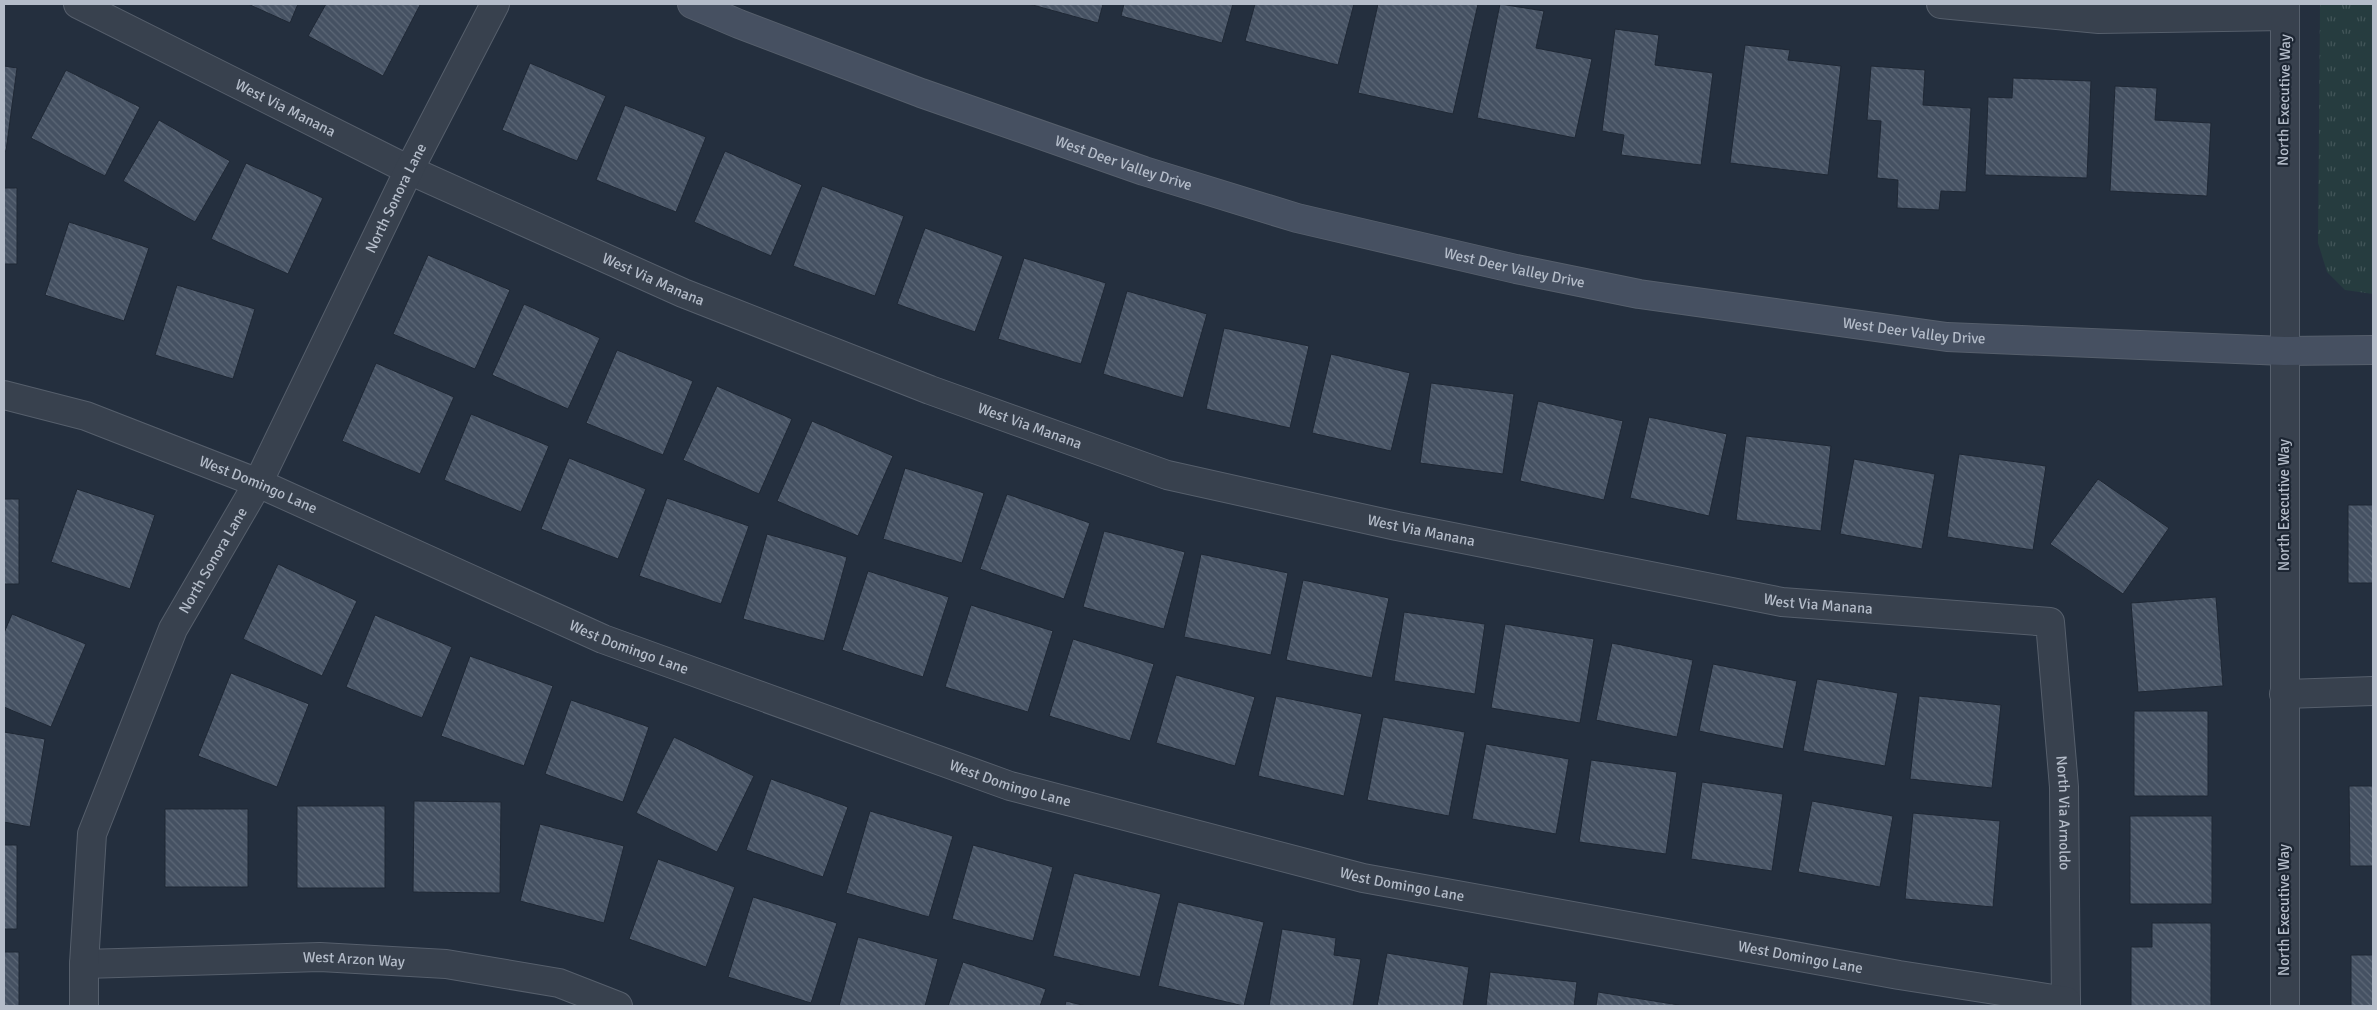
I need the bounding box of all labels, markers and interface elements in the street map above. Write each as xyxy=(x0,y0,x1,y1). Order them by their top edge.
street label: North Executive Way xyxy=(2274,34,2294,166)
street label: West Via Manana xyxy=(232,75,338,141)
street label: West Deer Valley Drive xyxy=(1052,132,1194,194)
street label: North Sonora Lane xyxy=(361,140,430,256)
street label: West Deer Valley Drive xyxy=(1442,243,1586,292)
street label: West Via Manana xyxy=(599,249,707,310)
street label: West Deer Valley Drive xyxy=(1841,314,1986,348)
street label: West Via Manana xyxy=(975,399,1084,453)
street label: North Executive Way xyxy=(2275,439,2293,571)
street label: West Domingo Lane xyxy=(196,452,320,518)
street label: North Sonora Lane xyxy=(175,504,251,617)
street label: West Via Manana xyxy=(1366,511,1477,550)
street label: West Via Manana xyxy=(1762,590,1874,618)
street label: West Domingo Lane xyxy=(566,616,691,678)
street label: North Via Arnoldo xyxy=(2052,755,2074,871)
street label: West Domingo Lane xyxy=(947,756,1073,811)
street label: North Executive Way xyxy=(2275,844,2293,976)
street label: West Domingo Lane xyxy=(1338,863,1466,905)
street label: West Domingo Lane xyxy=(1737,937,1864,977)
street label: West Arzon Way xyxy=(303,948,405,971)

